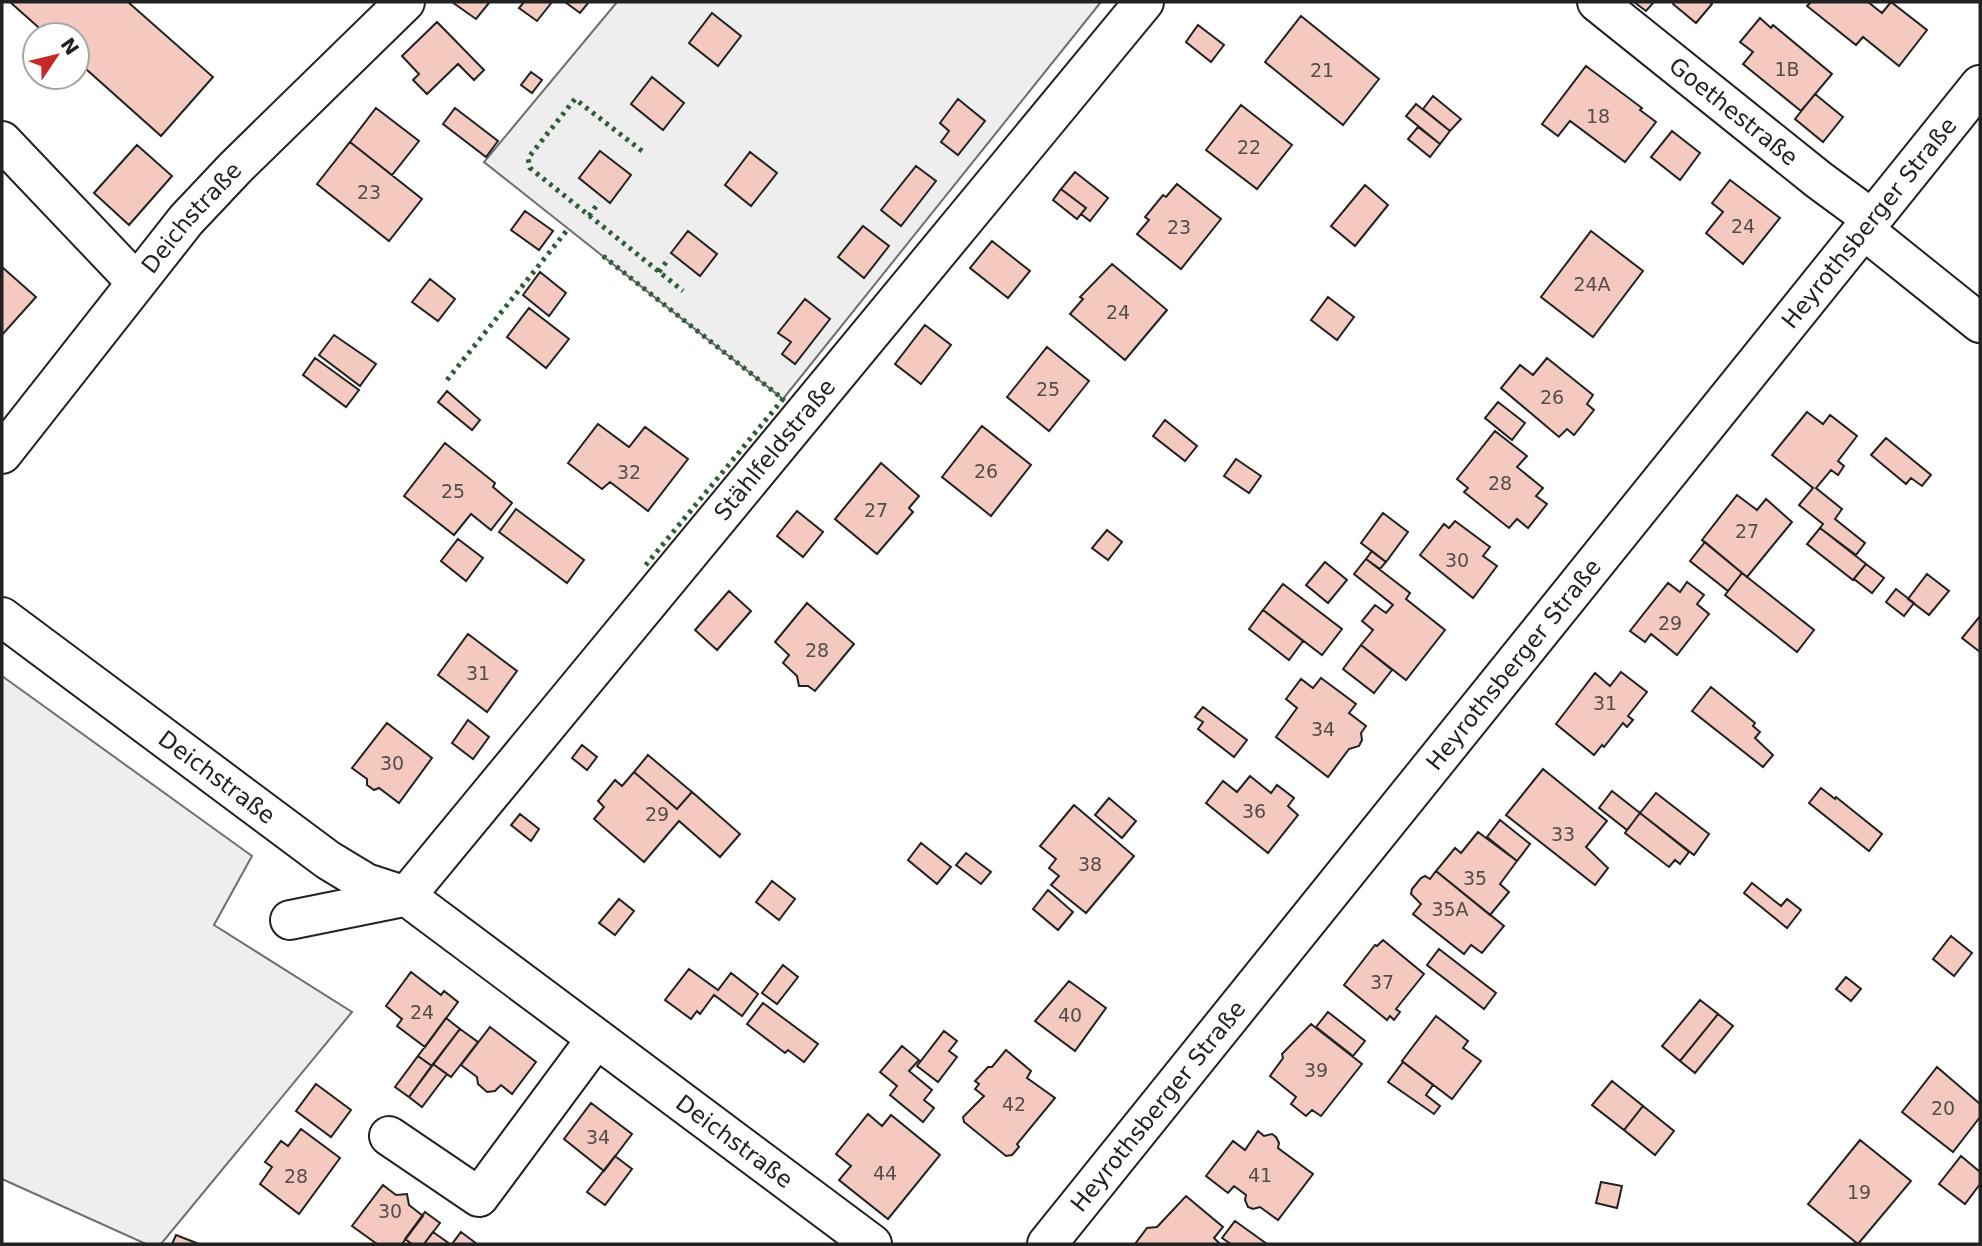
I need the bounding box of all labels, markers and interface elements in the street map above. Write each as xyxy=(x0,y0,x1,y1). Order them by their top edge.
north arrow xyxy=(21,21,91,91)
text: N xyxy=(56,33,83,59)
street label: Goethestraße xyxy=(1664,52,1803,171)
house number: 1B xyxy=(1774,58,1800,80)
house number: 21 xyxy=(1310,59,1334,81)
house number: 18 xyxy=(1586,105,1610,127)
street label: Heyrothsberger Straße xyxy=(1777,112,1962,333)
house number: 22 xyxy=(1237,136,1261,158)
street label: Deichstraße xyxy=(136,157,247,278)
house number: 23 xyxy=(357,181,381,203)
house number: 24 xyxy=(1731,215,1755,237)
house number: 23 xyxy=(1167,216,1191,238)
house number: 24A xyxy=(1573,273,1611,295)
house number: 24 xyxy=(1106,301,1130,323)
street label: Stählfeldstraße xyxy=(709,374,840,525)
house number: 25 xyxy=(1036,378,1060,400)
house number: 26 xyxy=(1540,386,1564,408)
house number: 26 xyxy=(974,460,998,482)
house number: 32 xyxy=(617,461,641,483)
house number: 28 xyxy=(1488,472,1512,494)
house number: 25 xyxy=(441,480,465,502)
house number: 27 xyxy=(864,499,888,521)
house number: 27 xyxy=(1735,520,1759,542)
house number: 30 xyxy=(1445,549,1469,571)
street label: Heyrothsberger Straße xyxy=(1421,554,1606,775)
house number: 29 xyxy=(1658,612,1682,634)
house number: 28 xyxy=(805,639,829,661)
house number: 31 xyxy=(466,662,490,684)
house number: 31 xyxy=(1593,692,1617,714)
house number: 34 xyxy=(1311,718,1335,740)
street label: Deichstraße xyxy=(153,725,280,829)
house number: 30 xyxy=(380,752,404,774)
house number: 36 xyxy=(1242,800,1266,822)
house number: 29 xyxy=(645,803,669,825)
house number: 33 xyxy=(1551,823,1575,845)
house number: 38 xyxy=(1078,853,1102,875)
house number: 35 xyxy=(1463,867,1487,889)
house number: 35A xyxy=(1431,898,1469,920)
house number: 37 xyxy=(1370,971,1394,993)
street label: Heyrothsberger Straße xyxy=(1065,996,1251,1217)
house number: 24 xyxy=(410,1001,434,1023)
house number: 40 xyxy=(1058,1004,1082,1026)
house number: 39 xyxy=(1304,1059,1328,1081)
street label: Deichstraße xyxy=(671,1089,798,1193)
house number: 42 xyxy=(1002,1093,1026,1115)
house number: 20 xyxy=(1931,1097,1955,1119)
house number: 34 xyxy=(586,1126,610,1148)
house number: 44 xyxy=(873,1162,897,1184)
house number: 41 xyxy=(1248,1164,1272,1186)
house number: 28 xyxy=(284,1165,308,1187)
house number: 19 xyxy=(1847,1181,1871,1203)
house number: 30 xyxy=(378,1200,402,1222)

